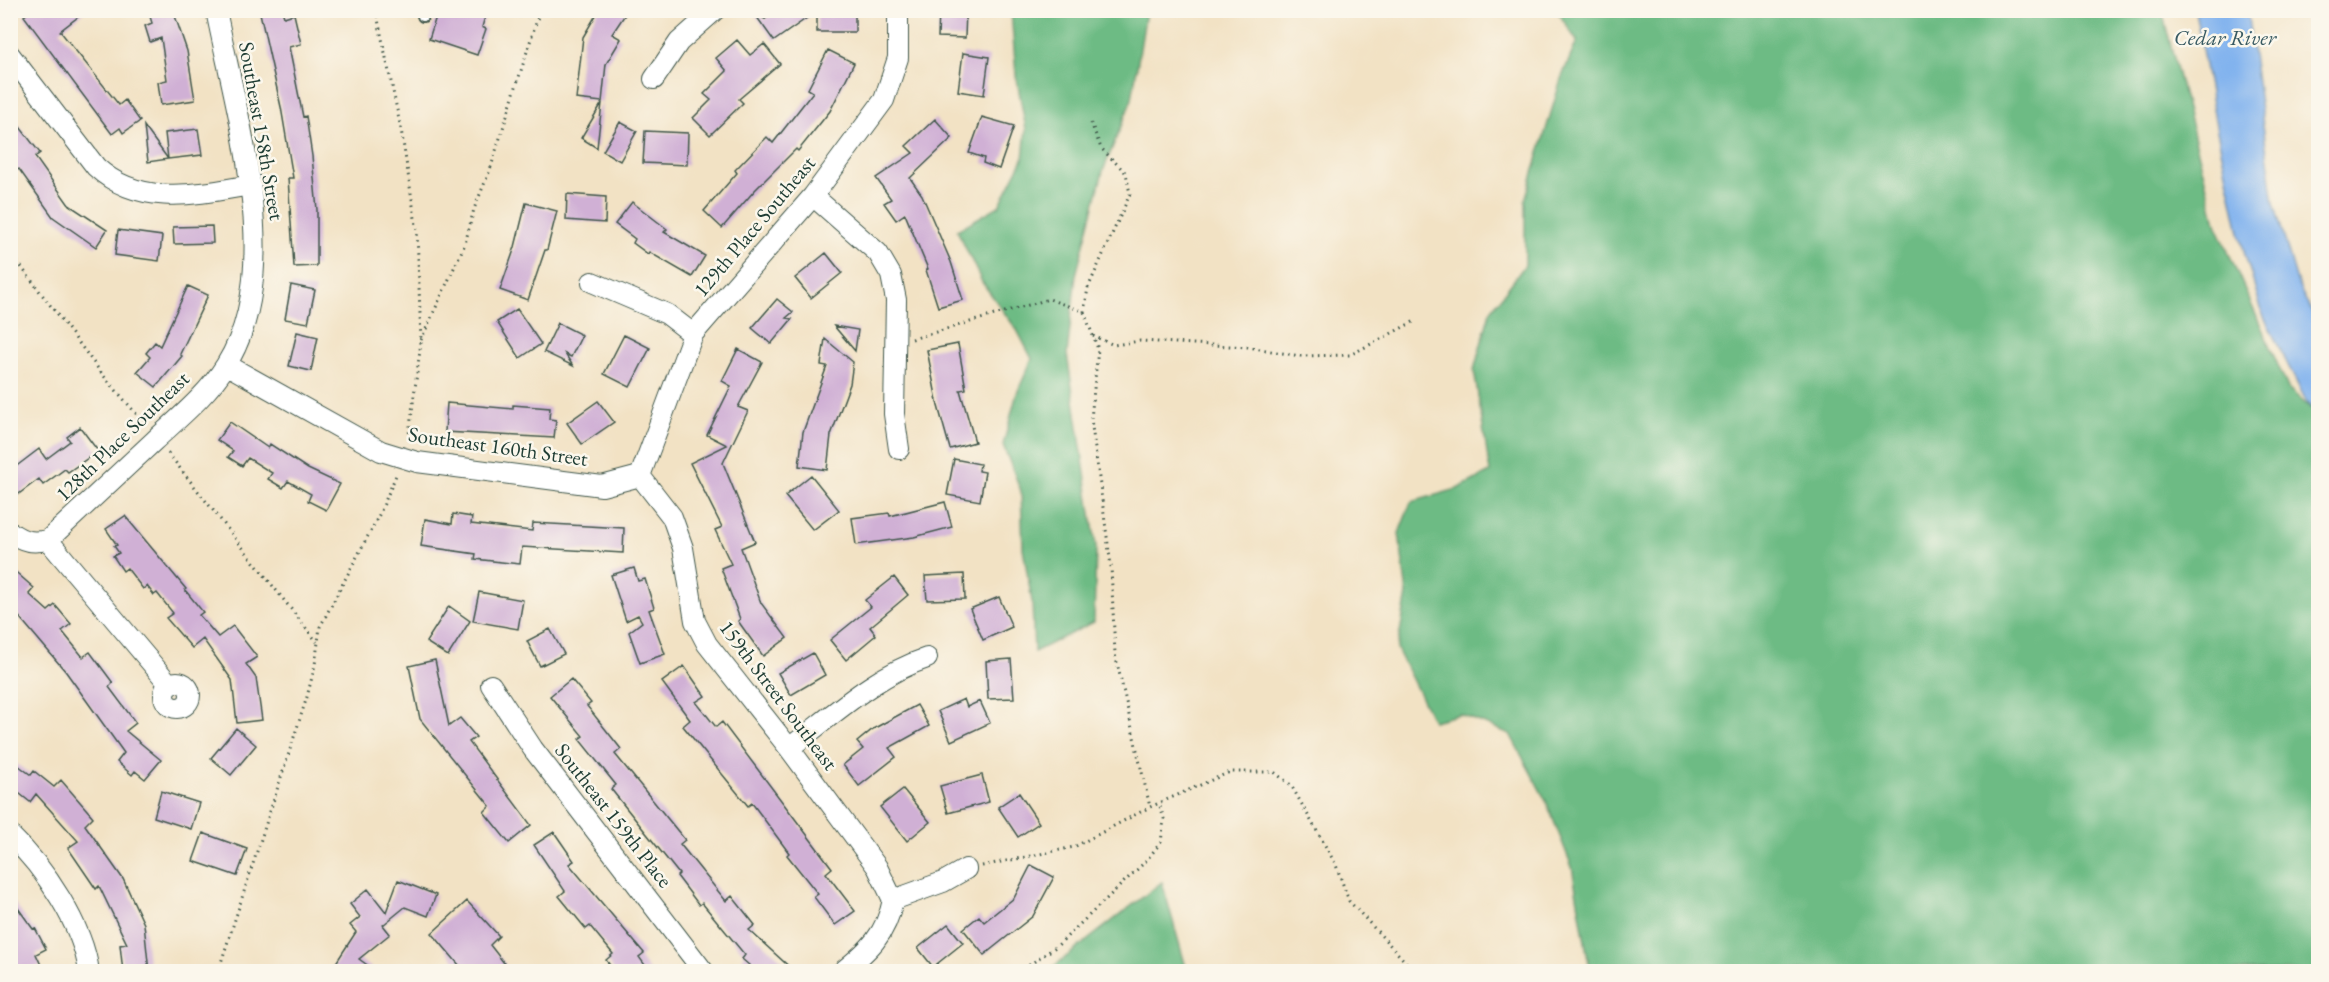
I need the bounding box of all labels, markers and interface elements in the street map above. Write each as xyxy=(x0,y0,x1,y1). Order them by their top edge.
water label: Cedar River xyxy=(2174,23,2278,52)
street label: Southeast 158th Street xyxy=(233,40,291,223)
street label: 129th Place Southeast xyxy=(687,150,821,302)
street label: 128th Place Southeast xyxy=(49,365,195,507)
street label: Southeast 160th Street xyxy=(407,420,590,472)
street label: 159th Street Southeast xyxy=(714,615,844,776)
street label: Southeast 159th Place xyxy=(549,737,679,893)

